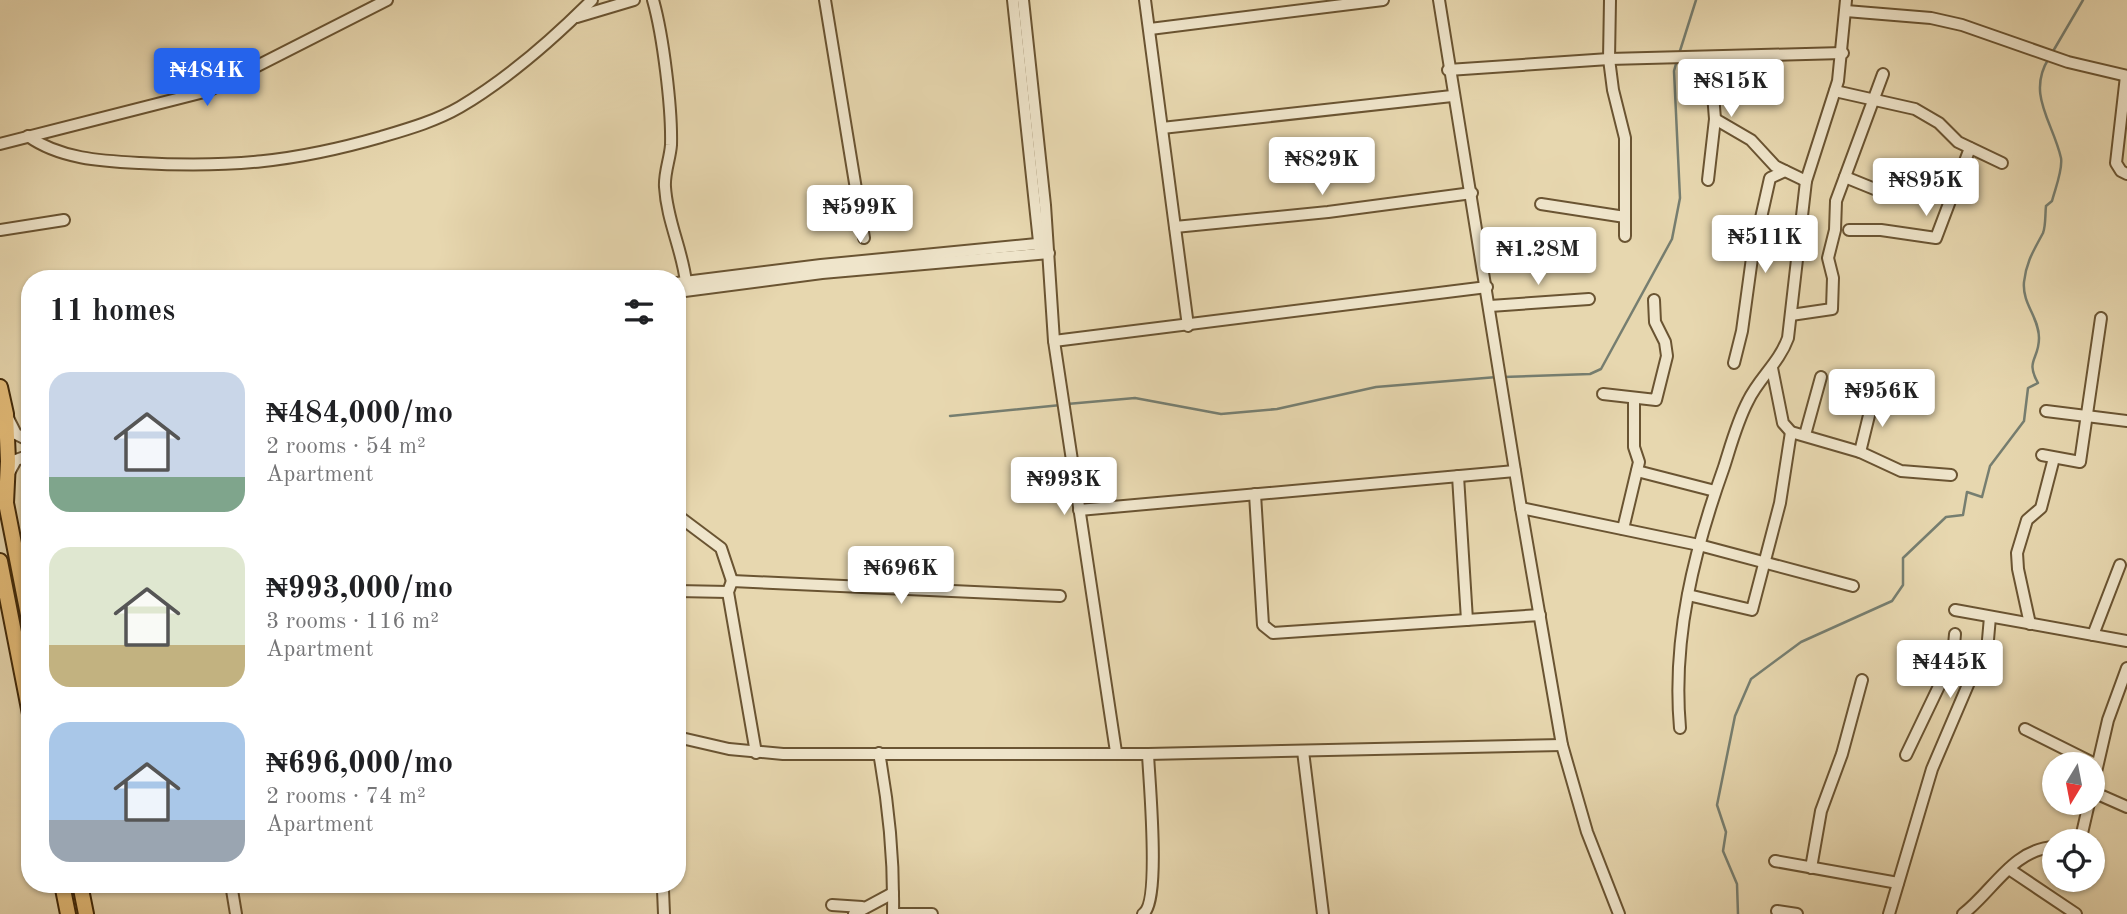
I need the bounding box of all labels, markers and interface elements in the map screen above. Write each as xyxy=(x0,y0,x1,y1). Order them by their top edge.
pin: ₦484K xyxy=(158,48,256,108)
text: ₦484K xyxy=(170,59,244,82)
pin: ₦815K xyxy=(1682,60,1780,119)
text: ₦815K xyxy=(1694,70,1768,93)
pin: ₦829K xyxy=(1273,138,1371,197)
text: ₦829K xyxy=(1285,148,1359,171)
pin: ₦895K xyxy=(1877,158,1975,218)
text: ₦895K xyxy=(1889,169,1963,192)
pin: ₦599K xyxy=(811,186,909,245)
text: ₦599K xyxy=(823,196,897,219)
pin: ₦511K xyxy=(1716,216,1814,275)
text: ₦511K xyxy=(1728,226,1802,249)
pin: ₦1.28M xyxy=(1481,228,1595,287)
text: ₦1.28M xyxy=(1496,238,1580,261)
icon: filters xyxy=(620,293,658,331)
text: 11 homes xyxy=(49,297,175,327)
pin: ₦956K xyxy=(1833,370,1931,429)
text: ₦956K xyxy=(1845,380,1919,403)
text: ₦484,000/mo xyxy=(266,399,453,429)
icon: home xyxy=(105,400,189,484)
text: 2 rooms · 54 m² xyxy=(266,435,426,458)
pin: ₦993K xyxy=(1015,458,1113,517)
text: Apartment xyxy=(266,463,374,486)
text: ₦993K xyxy=(1027,468,1101,491)
pin: ₦696K xyxy=(852,546,950,606)
text: ₦696K xyxy=(864,557,938,580)
text: ₦993,000/mo xyxy=(266,574,453,604)
icon: home xyxy=(105,575,189,659)
text: 3 rooms · 116 m² xyxy=(266,610,439,633)
text: Apartment xyxy=(266,638,374,661)
pin: ₦445K xyxy=(1901,640,1999,700)
text: ₦445K xyxy=(1913,651,1987,674)
text: ₦696,000/mo xyxy=(266,749,453,779)
icon: home xyxy=(105,750,189,834)
north arrow xyxy=(2042,752,2105,816)
map controls xyxy=(2042,752,2105,892)
text: 2 rooms · 74 m² xyxy=(266,785,426,808)
text: Apartment xyxy=(266,813,374,836)
button: locate xyxy=(2042,829,2105,892)

